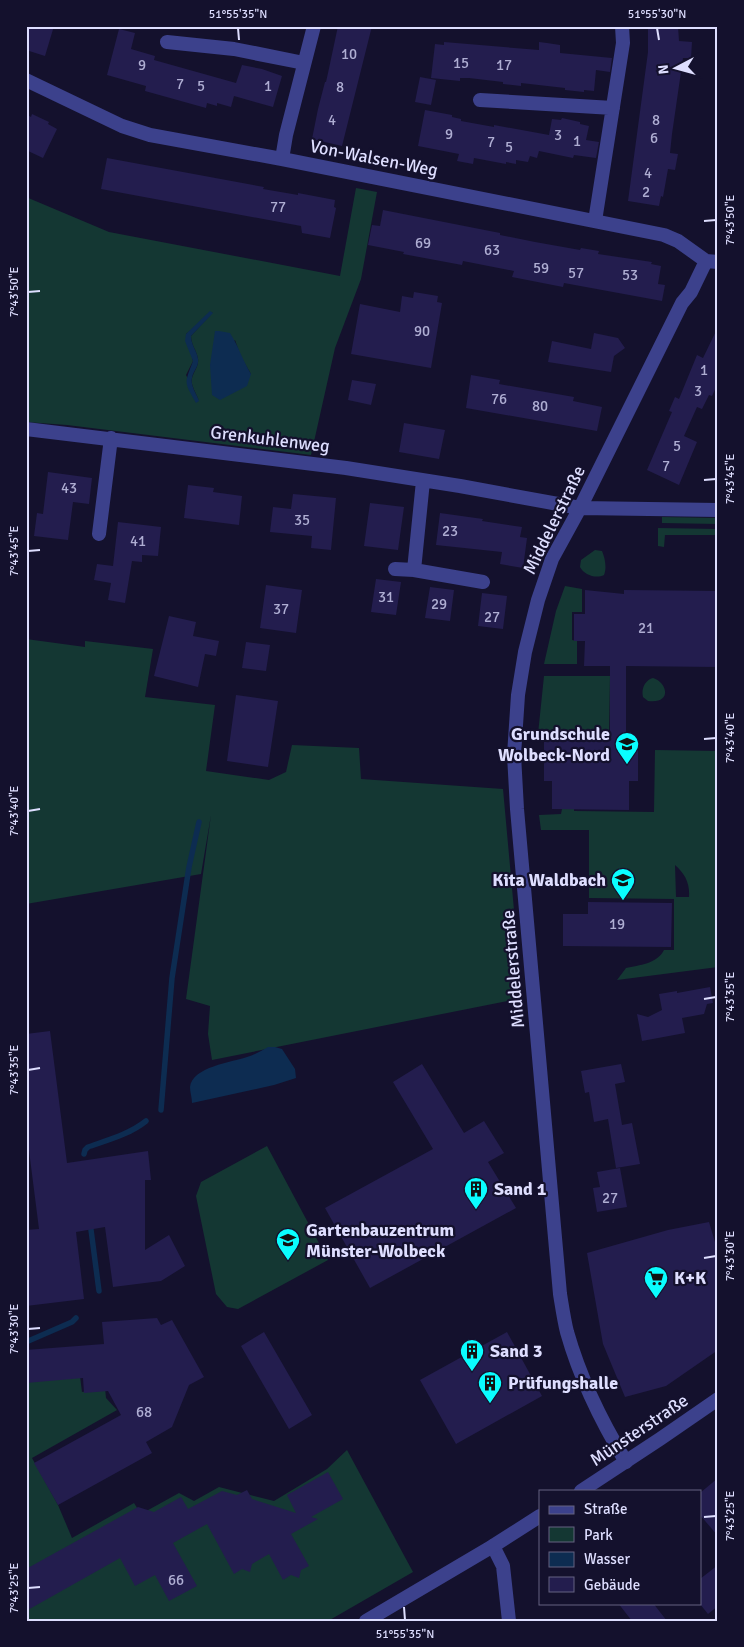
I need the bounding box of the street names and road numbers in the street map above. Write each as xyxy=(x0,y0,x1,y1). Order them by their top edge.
street label: Von-Walsen-Weg xyxy=(308,135,440,181)
street label: Grenkuhlenweg xyxy=(209,421,331,457)
street label: Middelerstraße xyxy=(518,462,590,578)
street label: Middelerstraße xyxy=(497,909,529,1029)
street label: Münsterstraße xyxy=(586,1389,692,1471)

